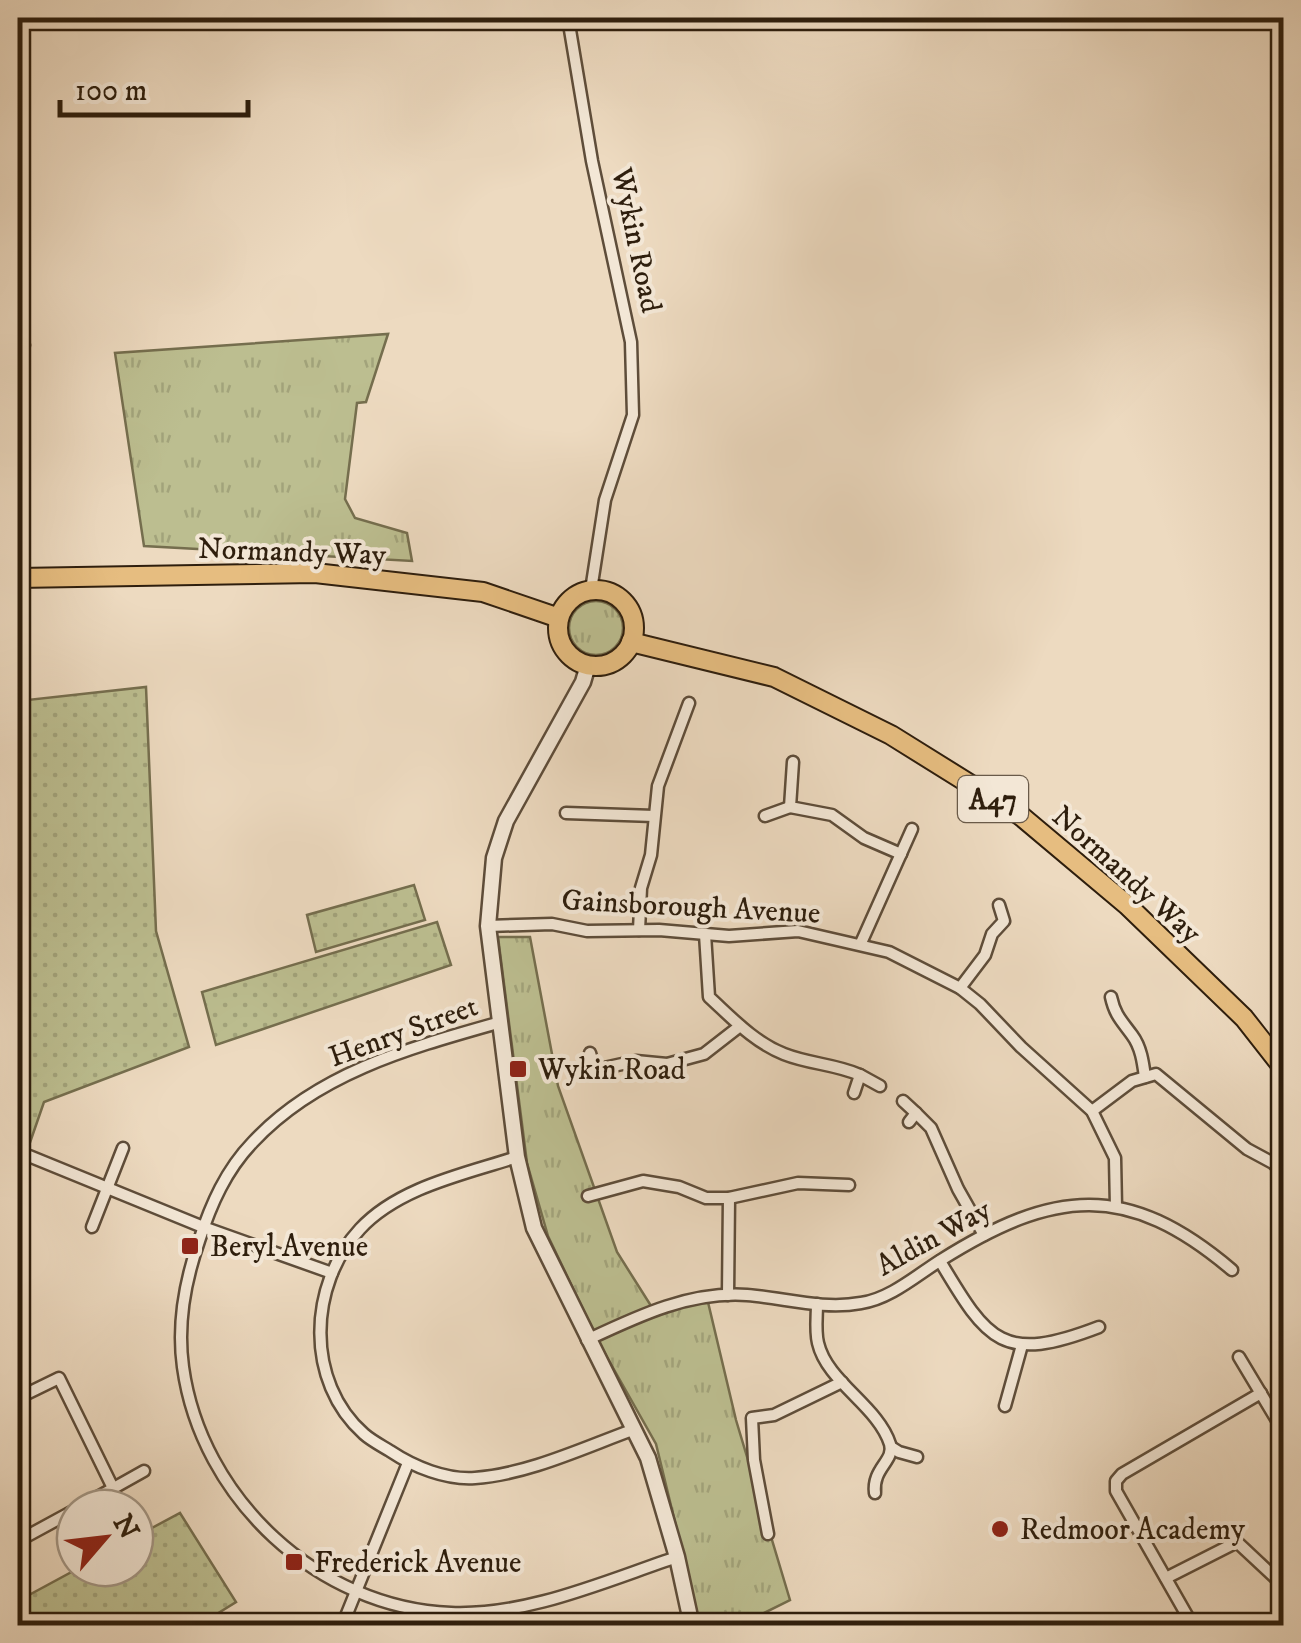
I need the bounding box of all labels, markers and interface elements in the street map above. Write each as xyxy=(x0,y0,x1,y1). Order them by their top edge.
scale bar xyxy=(60,55,248,117)
text: 100 m xyxy=(75,73,147,110)
street label: Wykin Road xyxy=(602,163,669,316)
street label: Normandy Way xyxy=(197,531,388,574)
road number: A47 xyxy=(958,776,1028,822)
street label: Normandy Way xyxy=(1044,798,1209,952)
street label: Gainsborough Avenue xyxy=(561,882,821,933)
street label: Henry Street xyxy=(324,988,483,1076)
place label: Wykin Road xyxy=(537,1052,685,1089)
marker: Wykin Road xyxy=(507,1058,529,1080)
street label: Aldin Way xyxy=(870,1191,998,1285)
place label: Beryl Avenue xyxy=(210,1229,368,1266)
marker: Beryl Avenue xyxy=(179,1235,201,1257)
north arrow xyxy=(55,1488,155,1588)
text: N xyxy=(105,1509,147,1545)
place label: Redmoor Academy xyxy=(1020,1512,1246,1549)
marker: Redmoor Academy xyxy=(989,1518,1011,1540)
place label: Frederick Avenue xyxy=(314,1545,522,1582)
marker: Frederick Avenue xyxy=(283,1551,305,1573)

